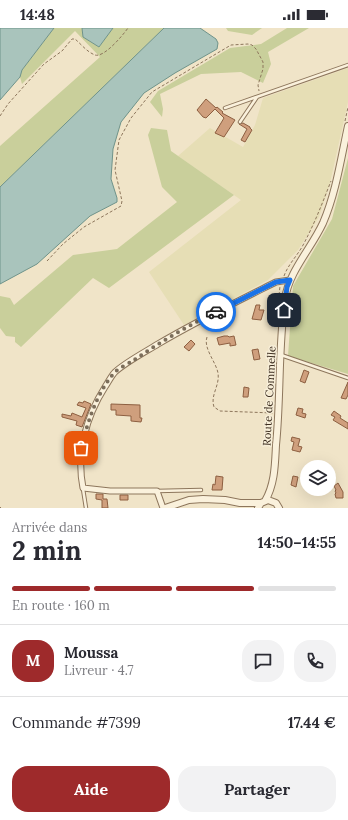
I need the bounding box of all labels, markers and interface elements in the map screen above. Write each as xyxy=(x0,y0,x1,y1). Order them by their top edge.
text: 14:48 xyxy=(20,5,55,24)
courier xyxy=(196,292,236,332)
pin xyxy=(267,293,301,327)
icon: home xyxy=(273,299,295,321)
icon: car xyxy=(205,301,227,323)
street label: Route de Commelle xyxy=(259,346,279,446)
pin xyxy=(64,431,98,465)
icon: bag xyxy=(70,437,92,459)
map controls xyxy=(300,460,336,496)
button: layers xyxy=(300,460,336,496)
text: Arrivée dans xyxy=(12,519,87,536)
text: 14:50–14:55 xyxy=(258,533,336,552)
text: 2 min xyxy=(12,534,82,567)
text: En route · 160 m xyxy=(12,597,110,614)
button: chat xyxy=(242,640,284,682)
button: phone xyxy=(294,640,336,682)
text: Moussa xyxy=(64,643,118,662)
text: M xyxy=(26,651,40,670)
text: Livreur · 4.7 xyxy=(64,662,134,679)
text: Commande #7399 xyxy=(12,713,141,732)
text: 17.44 € xyxy=(288,713,336,732)
button: Aide xyxy=(12,766,170,812)
button: Partager xyxy=(178,766,336,812)

